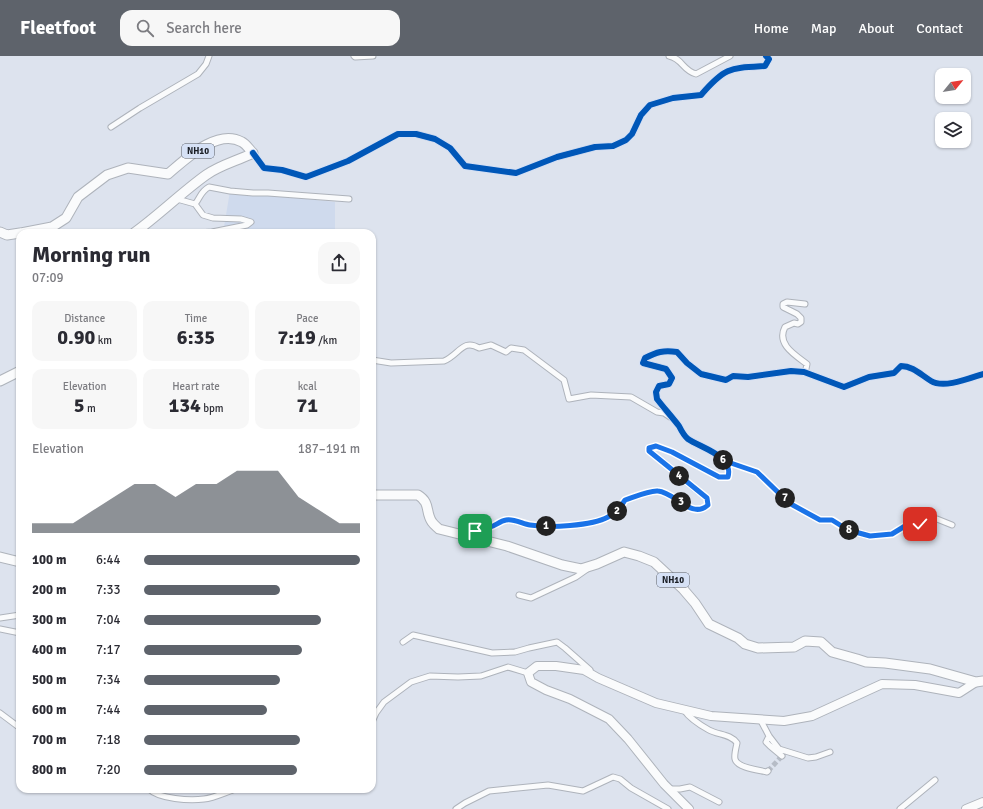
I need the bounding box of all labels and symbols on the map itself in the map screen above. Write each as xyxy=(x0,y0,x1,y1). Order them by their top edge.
north arrow xyxy=(935,68,971,104)
road number: NH10 xyxy=(182,144,214,158)
pin: 6 xyxy=(713,450,733,470)
pin: 4 xyxy=(669,466,689,486)
pin: 7 xyxy=(775,488,795,508)
pin: 3 xyxy=(671,492,691,512)
pin: 2 xyxy=(607,501,627,521)
pin xyxy=(903,507,937,541)
pin xyxy=(458,514,492,548)
pin: 1 xyxy=(536,516,556,536)
pin: 8 xyxy=(839,520,859,540)
road number: NH10 xyxy=(657,573,689,587)

